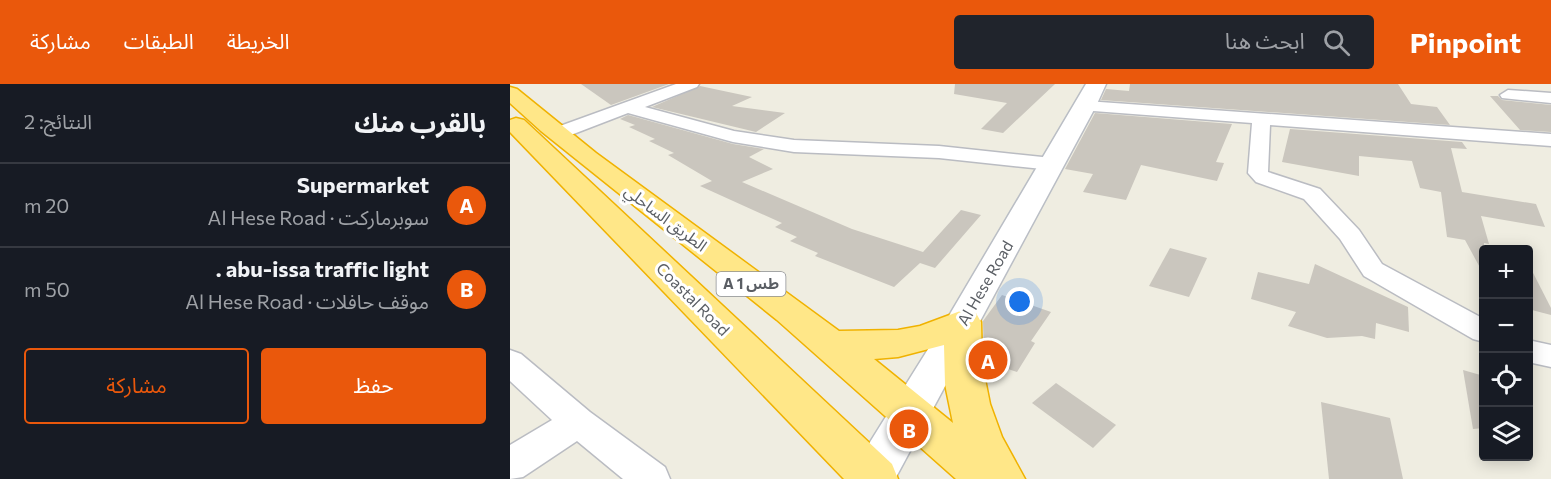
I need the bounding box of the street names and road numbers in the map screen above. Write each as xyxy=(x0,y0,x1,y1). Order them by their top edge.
street label: الطريق الساحلي xyxy=(619,180,711,258)
street label: Al Hese Road xyxy=(953,237,1016,329)
street label: Coastal Road xyxy=(653,258,734,339)
road number: A 1 طس xyxy=(716,272,786,296)

